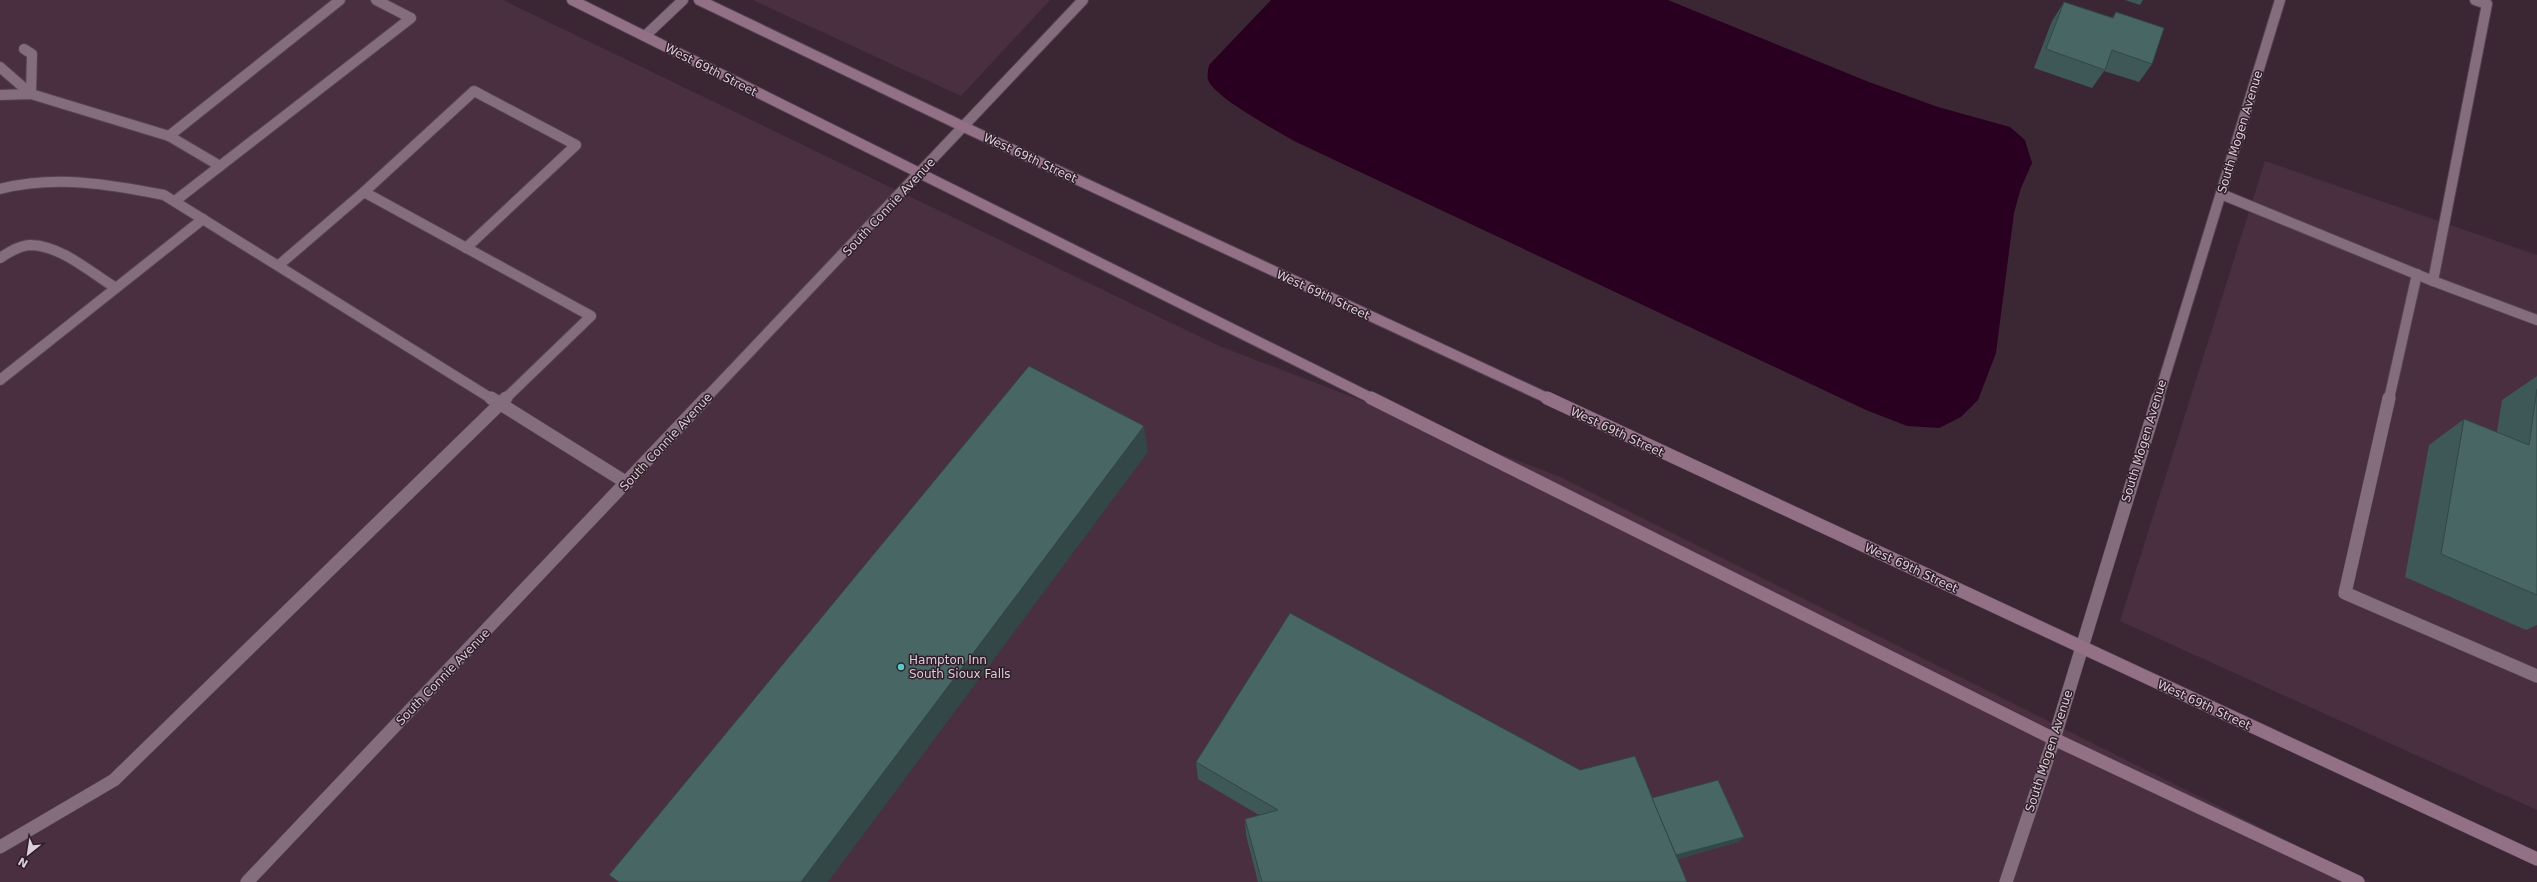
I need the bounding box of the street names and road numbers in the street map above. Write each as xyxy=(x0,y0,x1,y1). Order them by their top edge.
street label: West 69th Street xyxy=(663,41,760,99)
street label: South Mogen Avenue xyxy=(2215,69,2265,195)
street label: West 69th Street xyxy=(981,130,1079,186)
street label: South Connie Avenue xyxy=(840,155,938,259)
street label: West 69th Street xyxy=(1274,267,1372,323)
street label: South Mogen Avenue xyxy=(2119,378,2169,504)
street label: South Connie Avenue xyxy=(617,390,715,494)
street label: West 69th Street xyxy=(1568,404,1666,460)
street label: West 69th Street xyxy=(1862,540,1960,596)
street label: South Connie Avenue xyxy=(393,626,493,728)
street label: West 69th Street xyxy=(2155,677,2253,733)
street label: South Mogen Avenue xyxy=(2023,688,2075,814)

